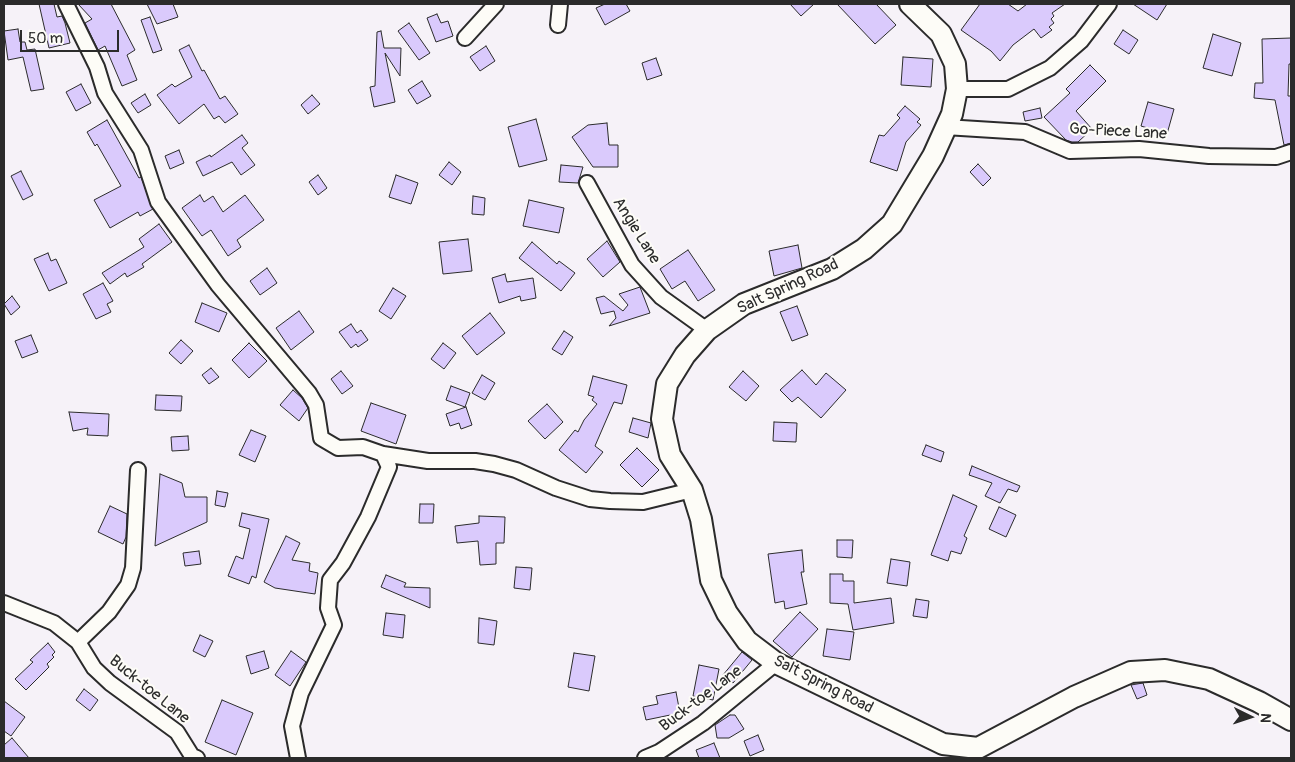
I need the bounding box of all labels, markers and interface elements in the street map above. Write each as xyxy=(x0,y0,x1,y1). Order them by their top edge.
scale bar xyxy=(22,20,121,52)
text: 50 m xyxy=(28,29,63,48)
street label: Go-Piece Lane xyxy=(1069,120,1167,144)
street label: Angie Lane xyxy=(608,194,664,268)
street label: Salt Spring Road xyxy=(734,255,842,319)
street label: Buck-toe Lane xyxy=(105,652,193,728)
street label: Salt Spring Road xyxy=(770,652,876,718)
street label: Buck-toe Lane xyxy=(656,662,746,736)
north arrow xyxy=(1225,692,1275,742)
text: N xyxy=(1257,713,1274,723)

